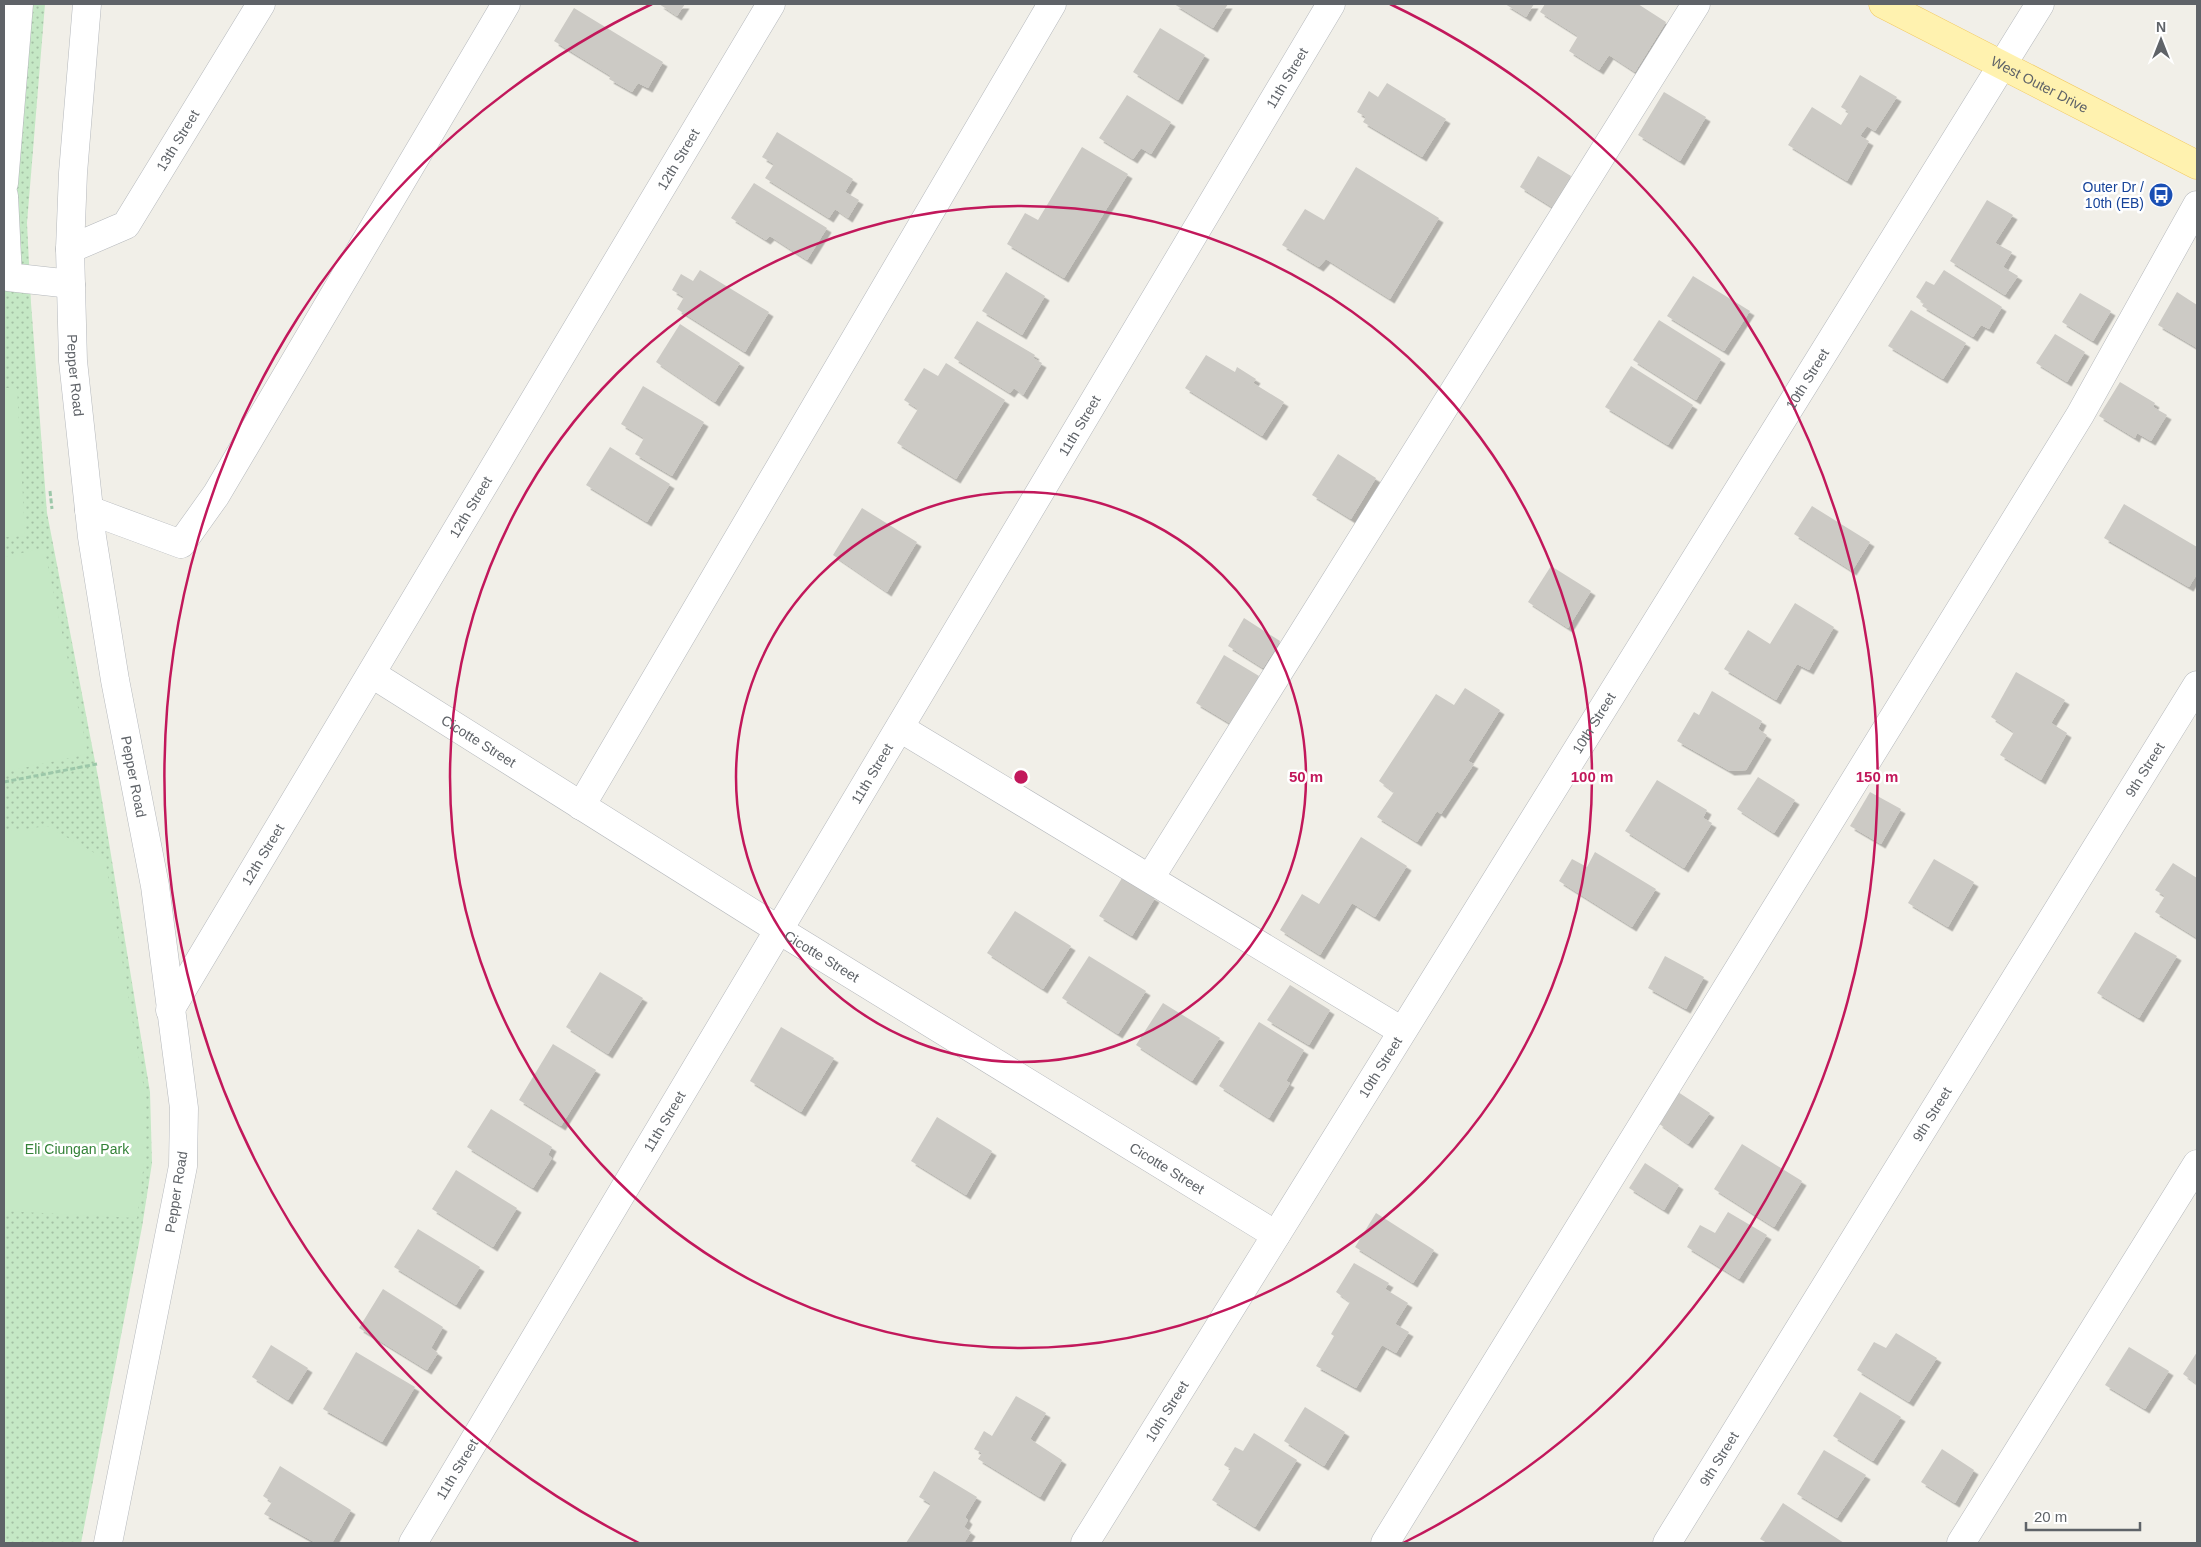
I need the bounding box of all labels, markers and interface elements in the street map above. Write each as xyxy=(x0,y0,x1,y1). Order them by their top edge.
north arrow xyxy=(2136,15,2186,65)
text: N xyxy=(2156,19,2166,35)
street label: 11th Street xyxy=(1263,45,1311,111)
street label: West Outer Drive xyxy=(1988,53,2091,116)
street label: 13th Street xyxy=(153,107,202,174)
street label: 12th Street xyxy=(654,126,703,193)
place label: Outer Dr / 10th (EB) xyxy=(2083,179,2144,211)
bus stop icon: Outer Dr / 10th (EB) xyxy=(2148,182,2174,208)
street label: Pepper Road xyxy=(64,334,87,417)
street label: 10th Street xyxy=(1782,345,1832,412)
street label: 11th Street xyxy=(1055,392,1104,459)
street label: 12th Street xyxy=(446,473,495,540)
street label: 10th Street xyxy=(1569,690,1619,756)
street label: Cicotte Street xyxy=(438,712,519,771)
street label: Pepper Road xyxy=(118,735,149,819)
street label: 11th Street xyxy=(848,740,896,807)
street label: 9th Street xyxy=(2122,740,2168,800)
centre of rings xyxy=(1012,768,1030,786)
text: 50 m xyxy=(1289,768,1323,785)
text: 100 m xyxy=(1571,768,1613,785)
text: 150 m xyxy=(1856,768,1898,785)
street label: 12th Street xyxy=(238,821,287,888)
street label: Cicotte Street xyxy=(781,927,862,985)
street label: 10th Street xyxy=(1355,1034,1405,1101)
street label: 9th Street xyxy=(1909,1084,1955,1144)
street label: 11th Street xyxy=(640,1088,689,1154)
street label: Cicotte Street xyxy=(1127,1139,1207,1197)
park label: Eli Ciungan Park xyxy=(25,1141,130,1157)
street label: Pepper Road xyxy=(162,1150,190,1234)
street label: 10th Street xyxy=(1142,1378,1192,1445)
street label: 9th Street xyxy=(1696,1429,1742,1489)
street label: 11th Street xyxy=(433,1436,481,1502)
scale bar xyxy=(2026,1500,2140,1532)
text: 20 m xyxy=(2034,1508,2067,1525)

